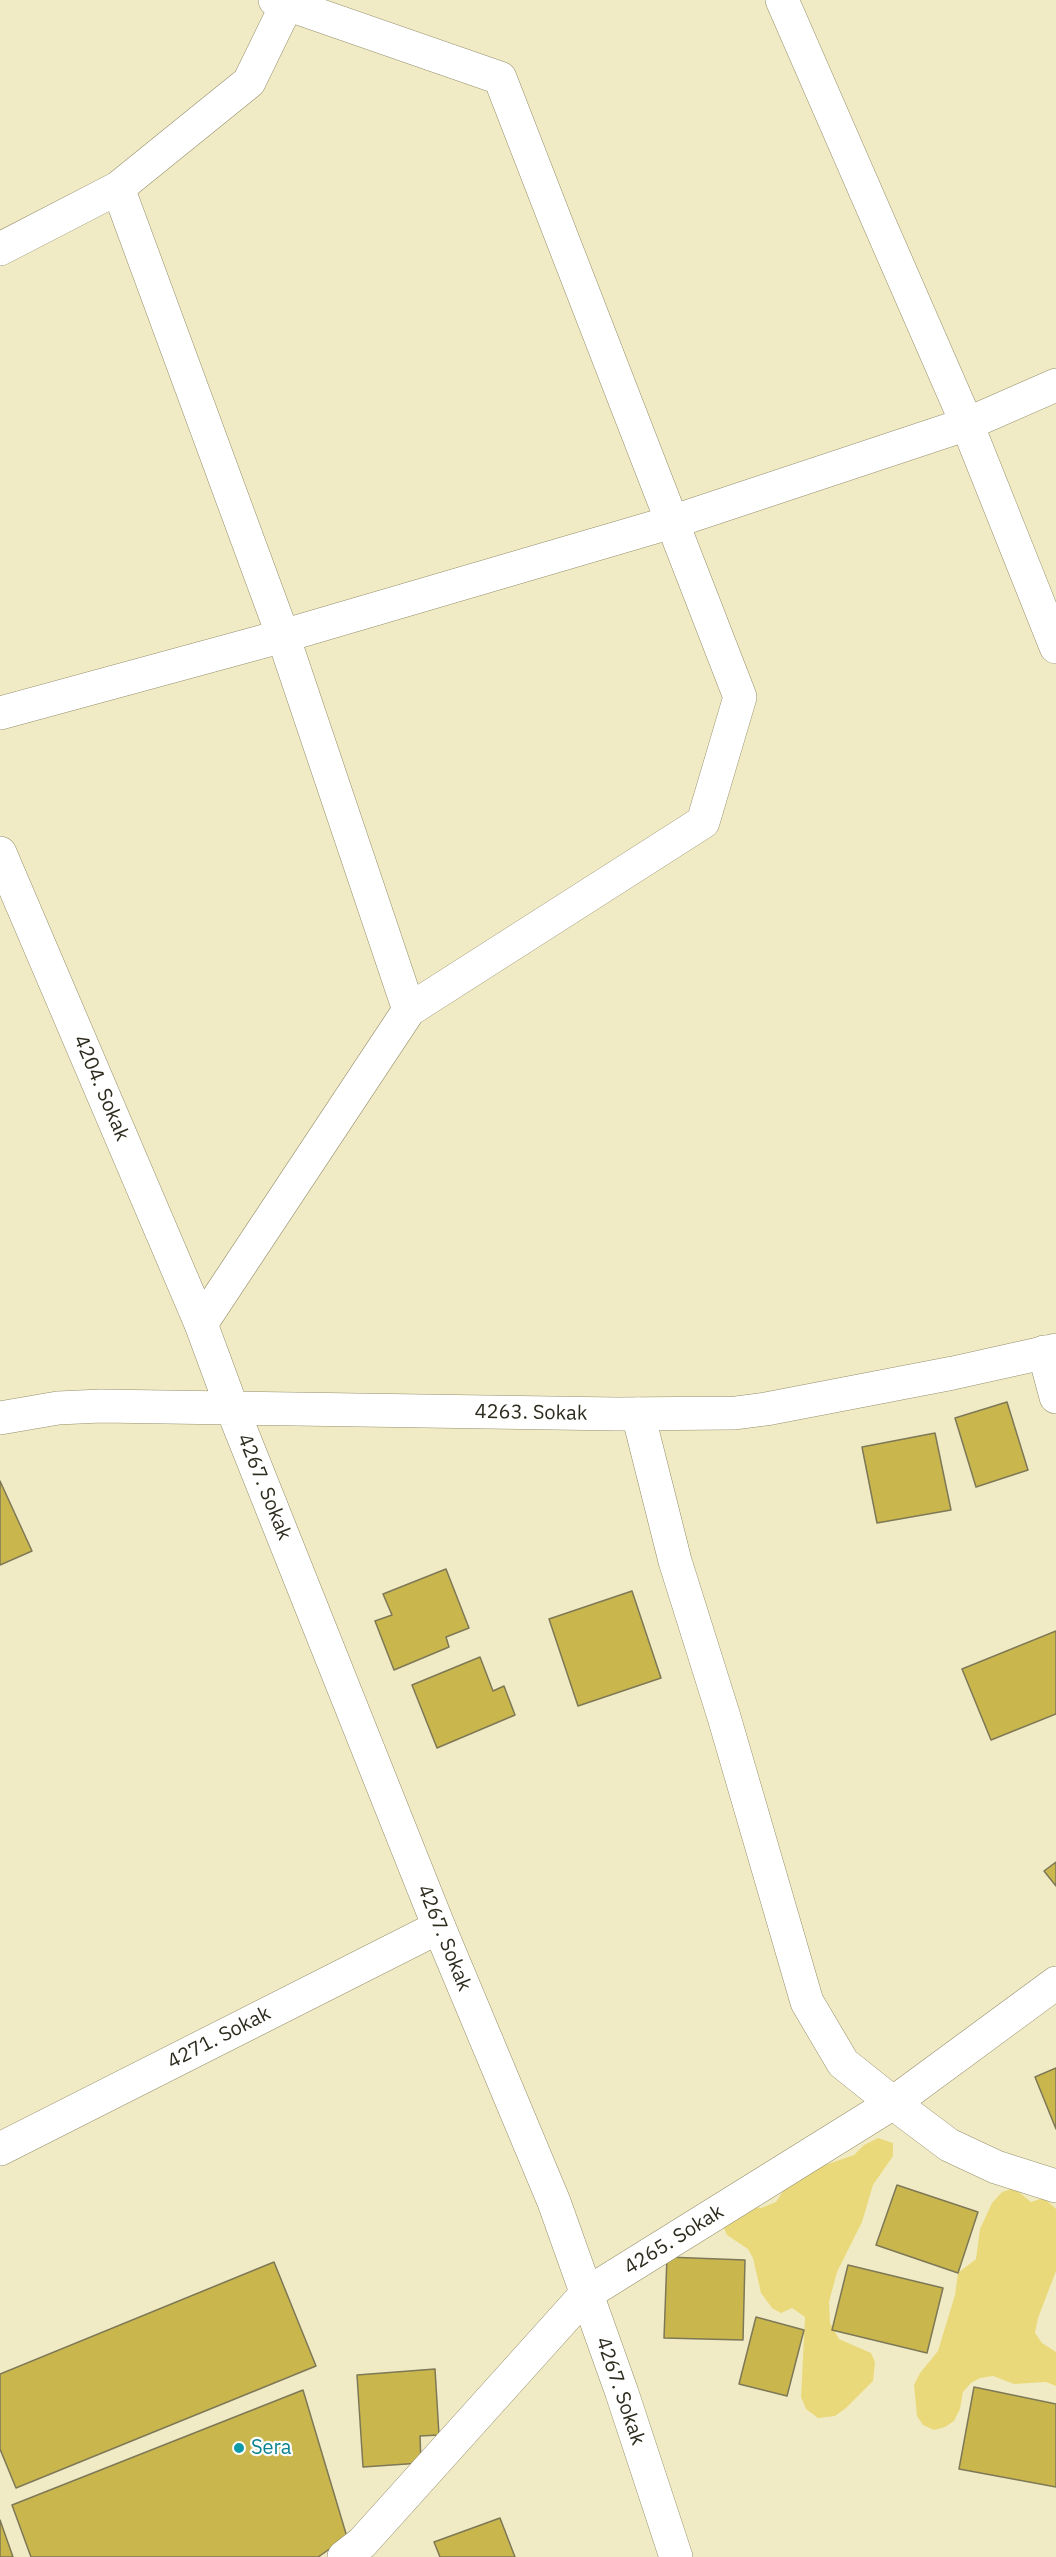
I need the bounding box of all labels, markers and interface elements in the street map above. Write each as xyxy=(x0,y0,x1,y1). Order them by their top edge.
street label: 4204. Sokak xyxy=(68,1031,134,1145)
street label: 4263. Sokak xyxy=(474,1400,588,1426)
street label: 4267. Sokak xyxy=(232,1430,296,1544)
street label: 4267. Sokak xyxy=(412,1881,476,1995)
street label: 4271. Sokak xyxy=(163,2002,275,2074)
street label: 4265. Sokak xyxy=(620,2200,728,2280)
street label: 4267. Sokak xyxy=(590,2334,650,2448)
place label: Sera xyxy=(251,2436,292,2460)
marker: Sera xyxy=(232,2441,246,2455)

